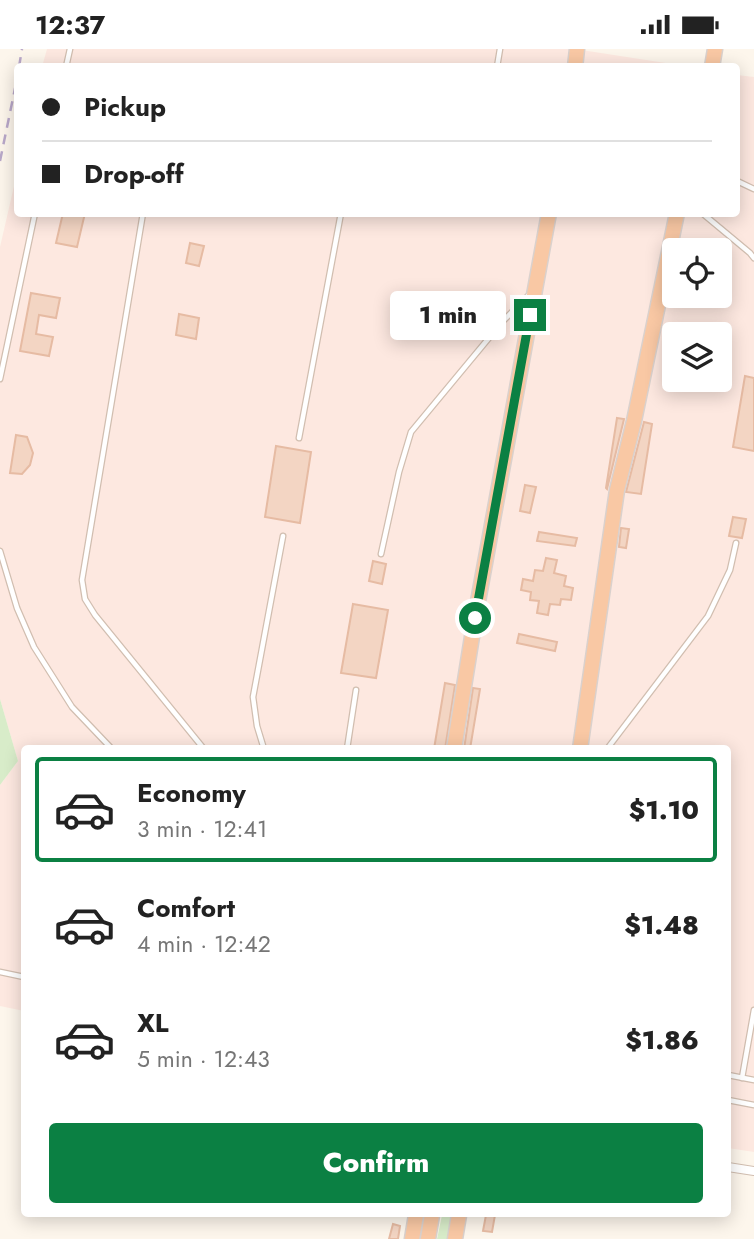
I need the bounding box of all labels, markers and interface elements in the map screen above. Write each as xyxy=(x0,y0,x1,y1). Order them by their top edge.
text: 12:37 xyxy=(35,6,105,44)
text: Pickup xyxy=(84,88,166,126)
text: Drop-off xyxy=(84,155,184,193)
map controls xyxy=(662,238,732,392)
button: locate xyxy=(662,238,732,308)
callout: 1 min xyxy=(390,291,505,339)
text: 1 min xyxy=(419,298,477,332)
route end xyxy=(514,299,546,331)
button: layers xyxy=(662,322,732,392)
route start xyxy=(459,602,491,634)
text: Economy xyxy=(137,774,246,812)
icon: car xyxy=(53,778,116,841)
text: $1.10 xyxy=(629,791,699,829)
text: 3 min · 12:41 xyxy=(137,812,267,846)
text: Comfort xyxy=(137,889,235,927)
icon: car xyxy=(53,893,116,956)
text: $1.48 xyxy=(624,906,699,944)
text: 4 min · 12:42 xyxy=(137,927,271,961)
text: XL xyxy=(137,1004,169,1042)
icon: car xyxy=(53,1008,116,1071)
text: $1.86 xyxy=(625,1021,699,1059)
text: 5 min · 12:43 xyxy=(137,1042,270,1076)
button: Confirm xyxy=(49,1123,703,1203)

